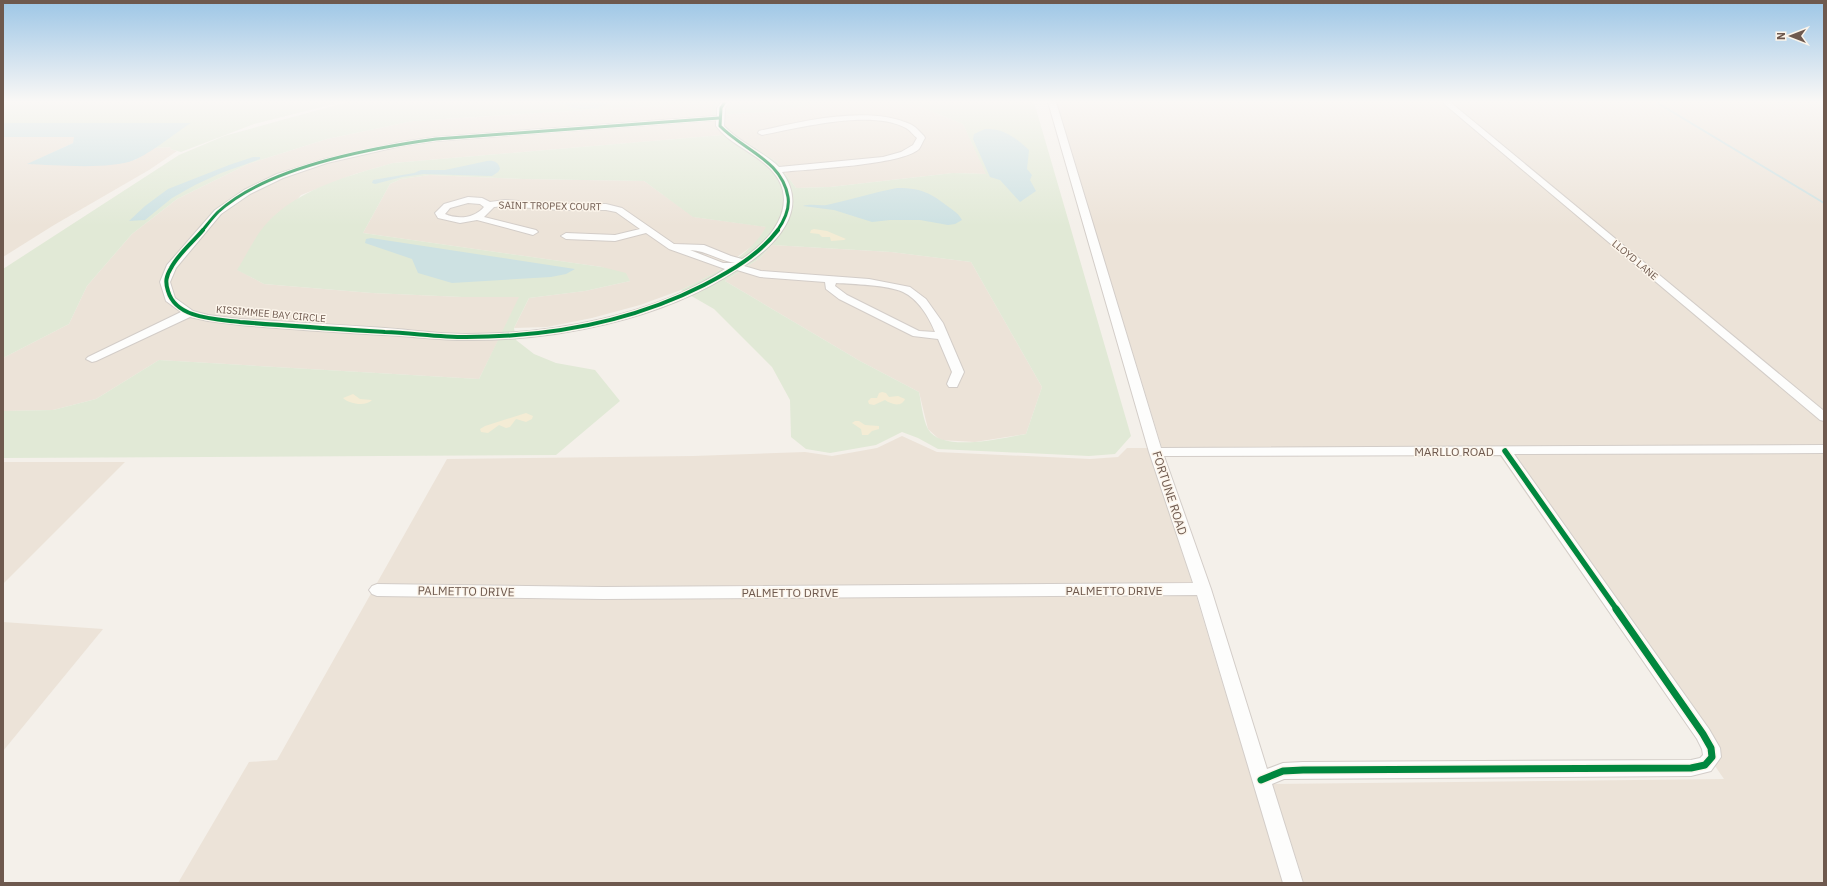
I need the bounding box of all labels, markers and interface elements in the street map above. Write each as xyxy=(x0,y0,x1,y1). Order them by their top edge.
north arrow xyxy=(1771,16,1811,56)
text: N xyxy=(1774,32,1788,40)
street label: SAINT TROPEX COURT xyxy=(499,199,602,213)
street label: LLOYD LANE xyxy=(1609,237,1661,283)
street label: KISSIMMEE BAY CIRCLE xyxy=(216,303,327,325)
street label: MARLLO ROAD xyxy=(1414,444,1494,459)
street label: FORTUNE ROAD xyxy=(1149,449,1191,537)
street label: PALMETTO DRIVE xyxy=(417,583,515,599)
street label: PALMETTO DRIVE xyxy=(1065,583,1163,598)
street label: PALMETTO DRIVE xyxy=(741,585,839,600)

